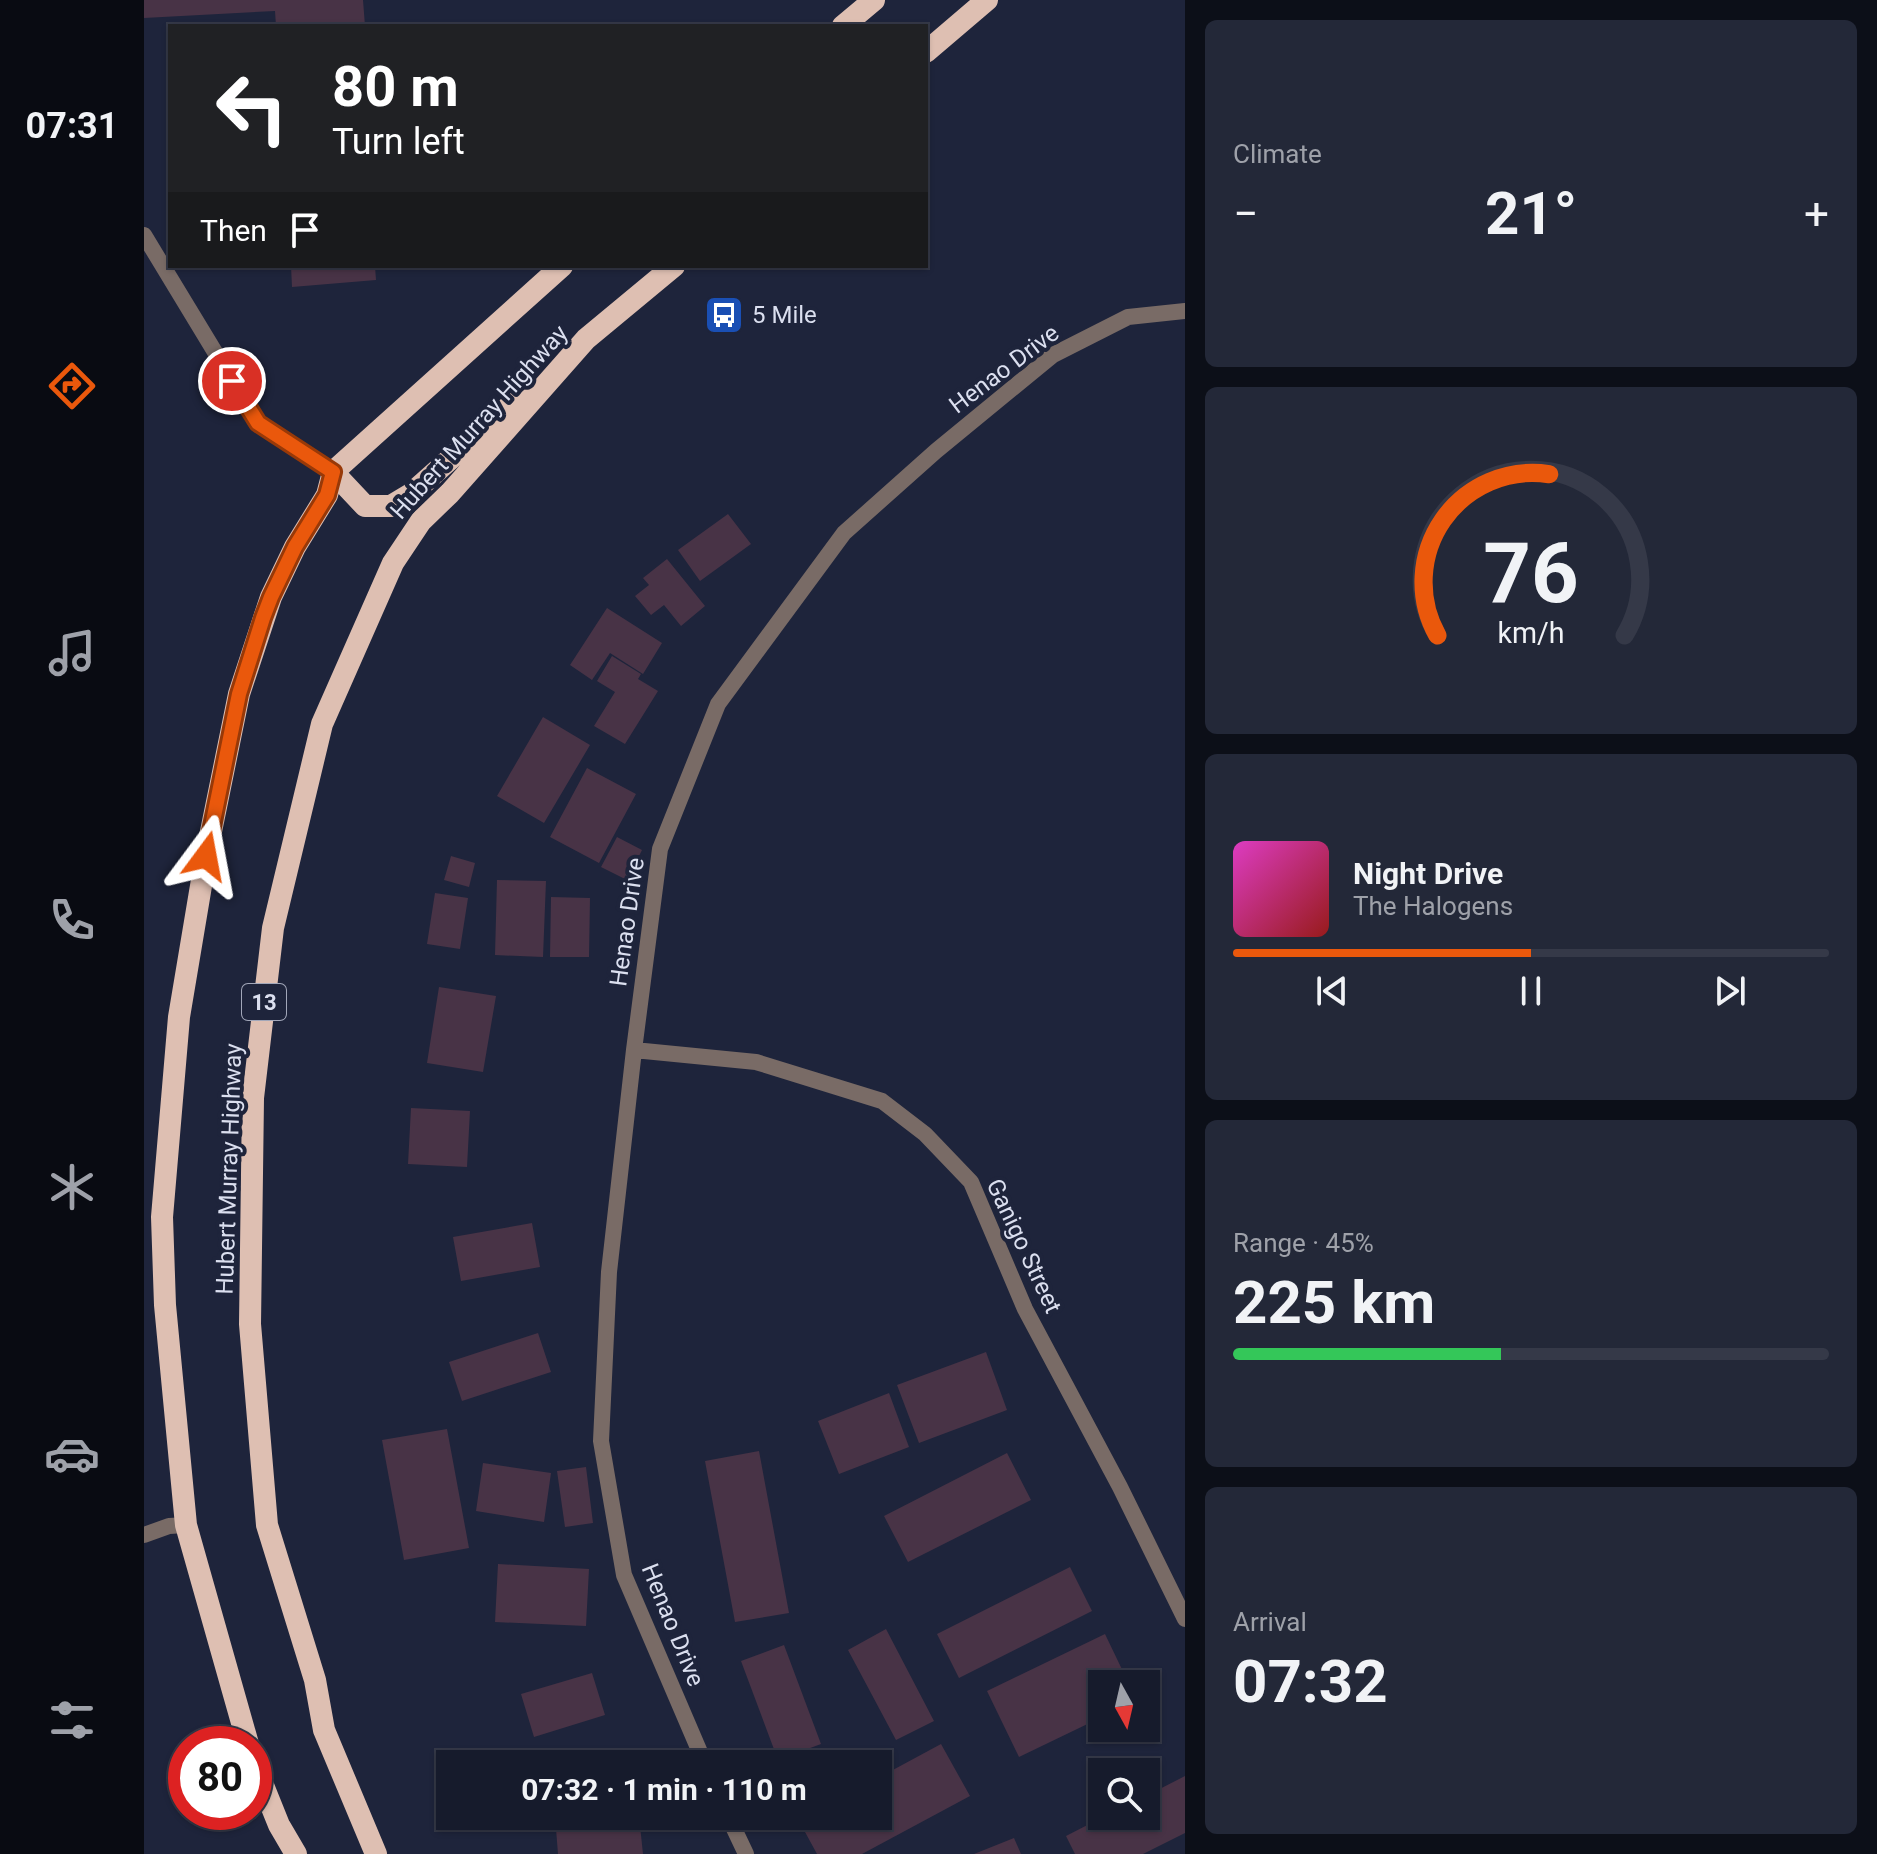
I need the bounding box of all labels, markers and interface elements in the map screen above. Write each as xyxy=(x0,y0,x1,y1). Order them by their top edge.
text: 80 m xyxy=(332,54,459,120)
icon: left xyxy=(200,56,304,160)
text: 07:31 xyxy=(26,105,118,147)
text: Turn left xyxy=(332,121,465,163)
text: Climate xyxy=(1233,139,1322,169)
text: 21° xyxy=(1485,178,1577,249)
text: − xyxy=(1233,188,1258,240)
text: + xyxy=(1804,188,1829,240)
icon: arrive xyxy=(283,208,327,252)
text: Then xyxy=(200,213,267,248)
bus stop icon: 5 Mile xyxy=(703,294,745,336)
place label: 5 Mile xyxy=(752,301,817,329)
street label: Hubert Murray Highway xyxy=(385,319,574,525)
street label: Henao Drive xyxy=(944,319,1064,419)
pin xyxy=(198,347,266,415)
icon: directions xyxy=(44,358,100,414)
icon: arrive xyxy=(210,359,254,403)
text: 76 xyxy=(1483,525,1579,622)
text: km/h xyxy=(1497,616,1565,650)
icon: music xyxy=(44,625,100,681)
position arrow xyxy=(164,814,248,898)
street label: Henao Drive xyxy=(604,856,650,988)
text: Night Drive xyxy=(1353,856,1503,891)
text: The Halogens xyxy=(1353,891,1513,921)
icon: phone xyxy=(44,892,100,948)
icon: previous xyxy=(1310,969,1354,1013)
icon: pause xyxy=(1509,969,1553,1013)
icon: next xyxy=(1708,969,1752,1013)
road number: 13 xyxy=(242,984,286,1020)
street label: Hubert Murray Highway xyxy=(211,1042,247,1295)
icon: climate xyxy=(44,1159,100,1215)
street label: Ganigo Street xyxy=(981,1174,1067,1318)
text: Range · 45% xyxy=(1233,1228,1374,1258)
text: 225 km xyxy=(1233,1267,1435,1338)
icon: car xyxy=(44,1426,100,1482)
street label: Henao Drive xyxy=(636,1560,710,1690)
text: Arrival xyxy=(1233,1607,1307,1637)
text: 07:32 xyxy=(1233,1646,1388,1717)
north arrow xyxy=(1088,1670,1160,1742)
map controls xyxy=(1088,1670,1160,1830)
icon: filters xyxy=(44,1692,100,1748)
speed limit sign: 80 xyxy=(168,1726,272,1830)
button: search xyxy=(1088,1758,1160,1830)
text: 07:32 · 1 min · 110 m xyxy=(521,1772,807,1807)

